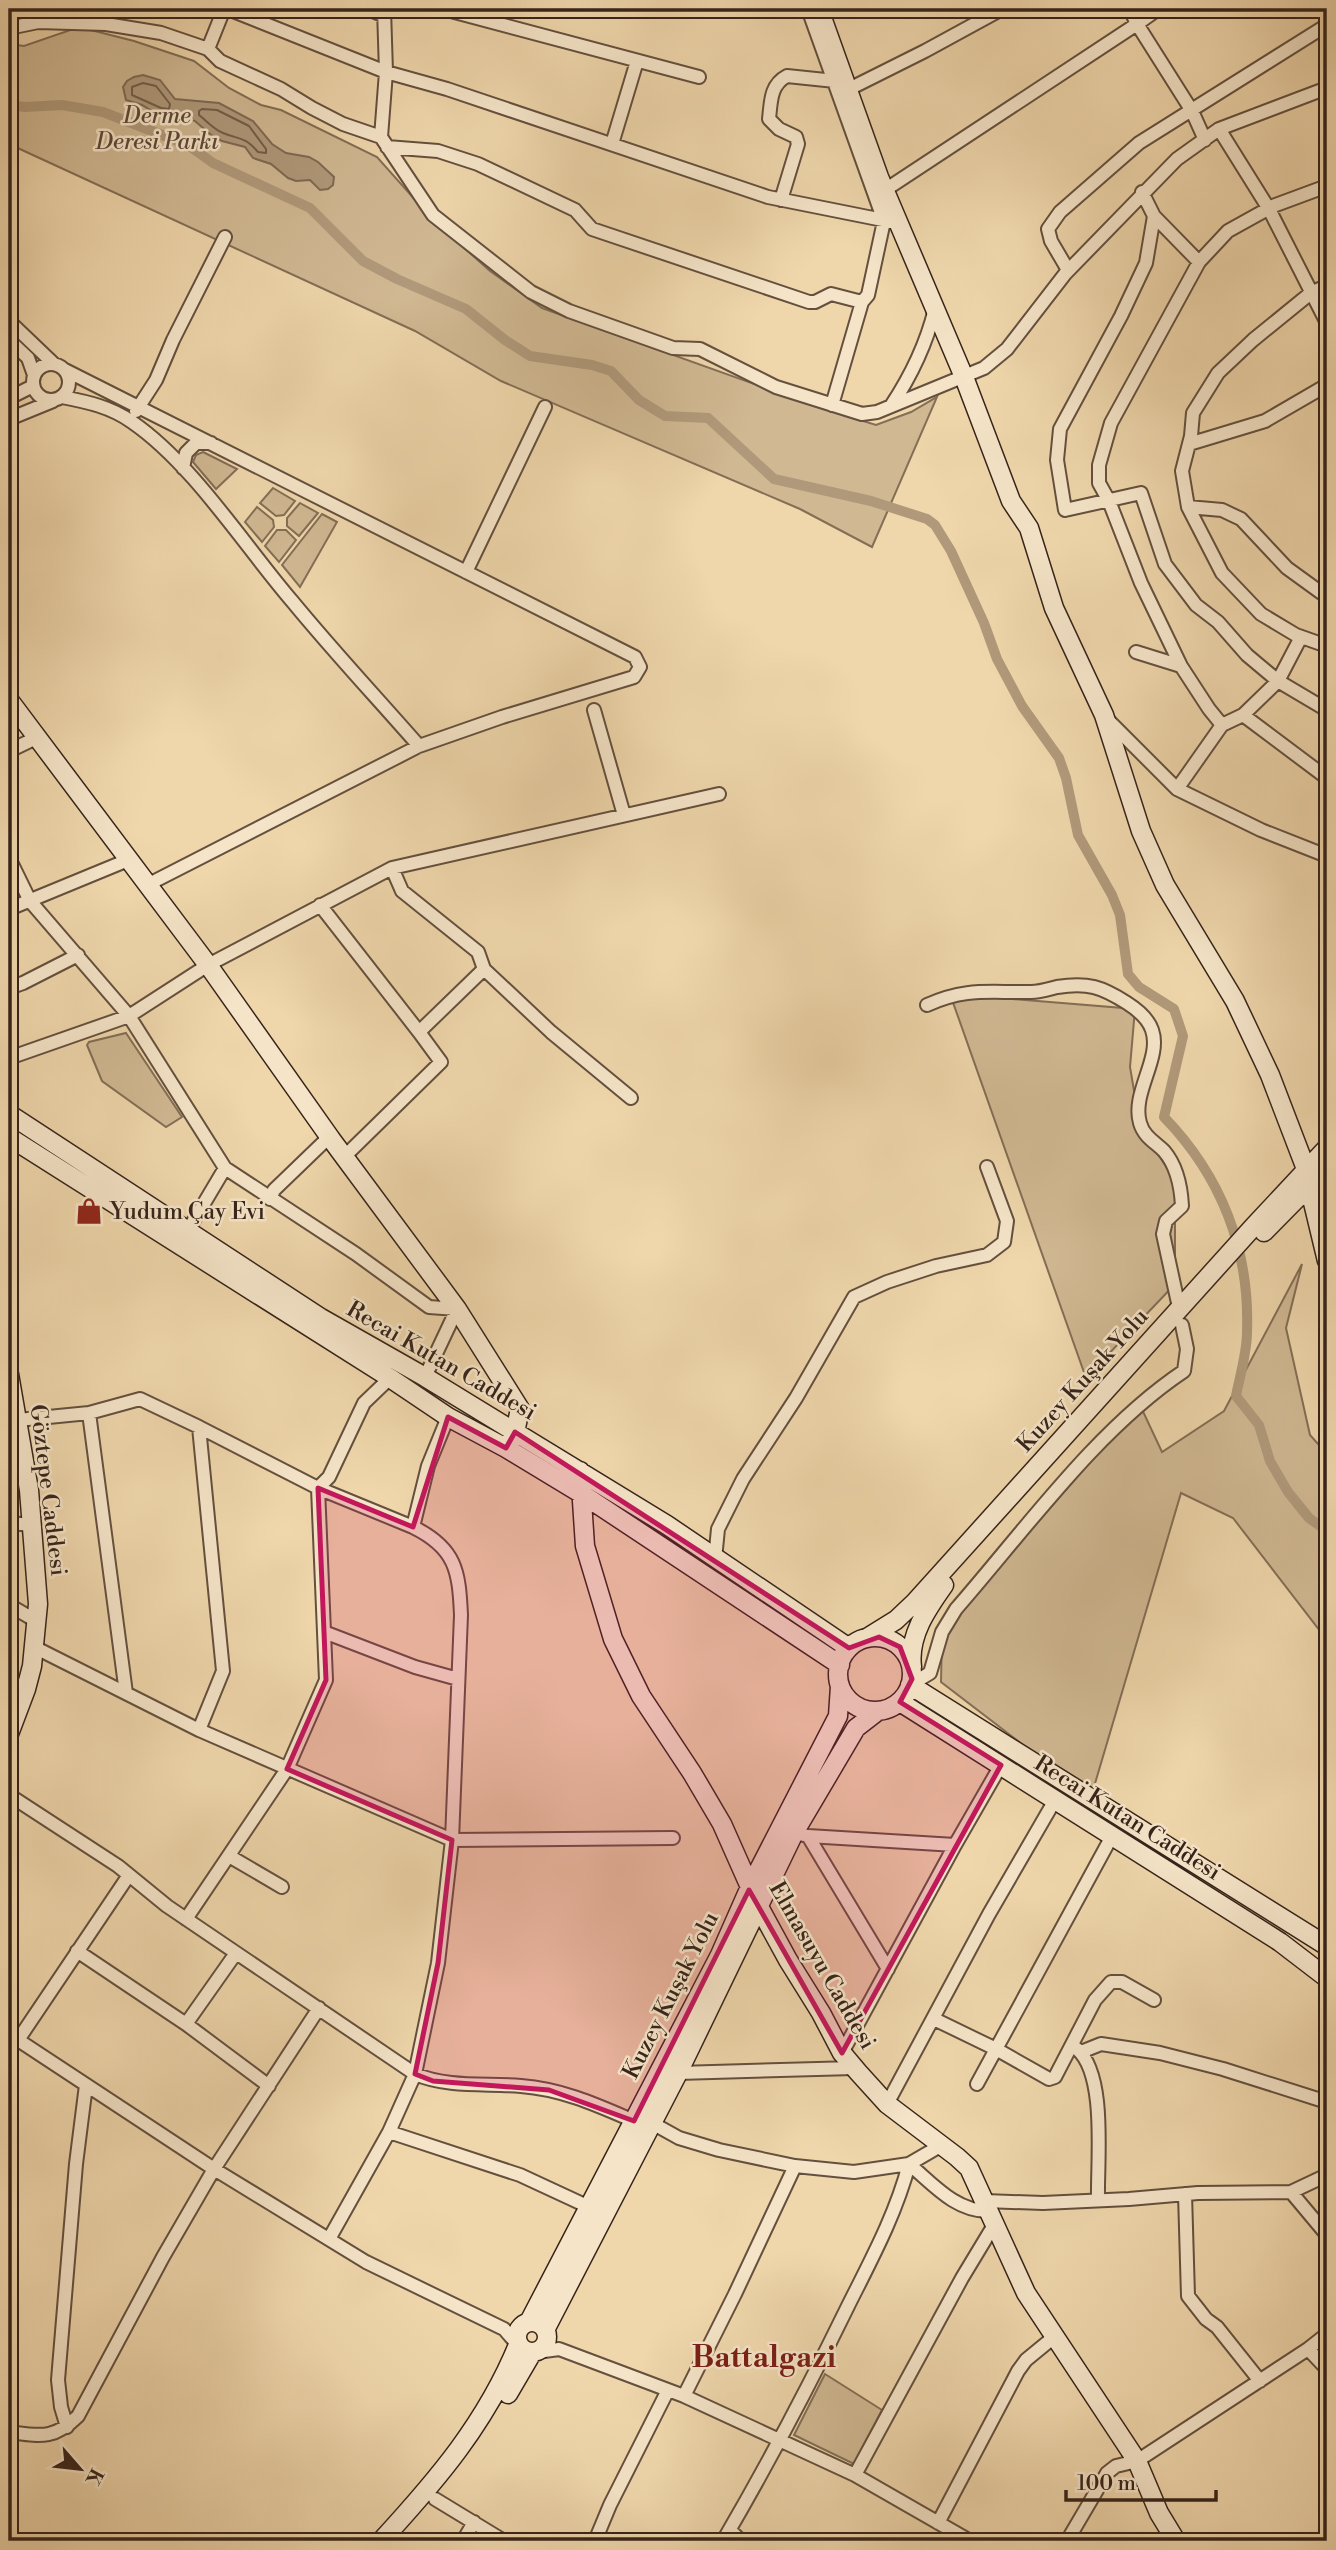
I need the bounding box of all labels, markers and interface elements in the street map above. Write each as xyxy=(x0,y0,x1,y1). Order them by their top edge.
park label: Derme Deresi Parkı xyxy=(94,102,219,156)
shop icon: Yudum Çay Evi xyxy=(74,1196,104,1226)
place label: Yudum Çay Evi xyxy=(109,1198,265,1226)
street label: Recai Kutan Caddesi xyxy=(342,1295,541,1427)
street label: Kuzey Kuşak Yolu xyxy=(1011,1303,1155,1458)
street label: Göztepe Caddesi xyxy=(24,1403,72,1578)
street label: Recai Kutan Caddesi xyxy=(1029,1749,1226,1887)
street label: Elmasuyu Caddesi xyxy=(763,1876,882,2055)
street label: Kuzey Kuşak Yolu xyxy=(617,1907,725,2084)
district label: Battalgazi xyxy=(692,2339,837,2377)
north arrow xyxy=(46,2434,116,2504)
scale bar xyxy=(1066,2459,1217,2503)
text: K xyxy=(80,2464,108,2489)
text: 100 m xyxy=(1077,2471,1136,2497)

